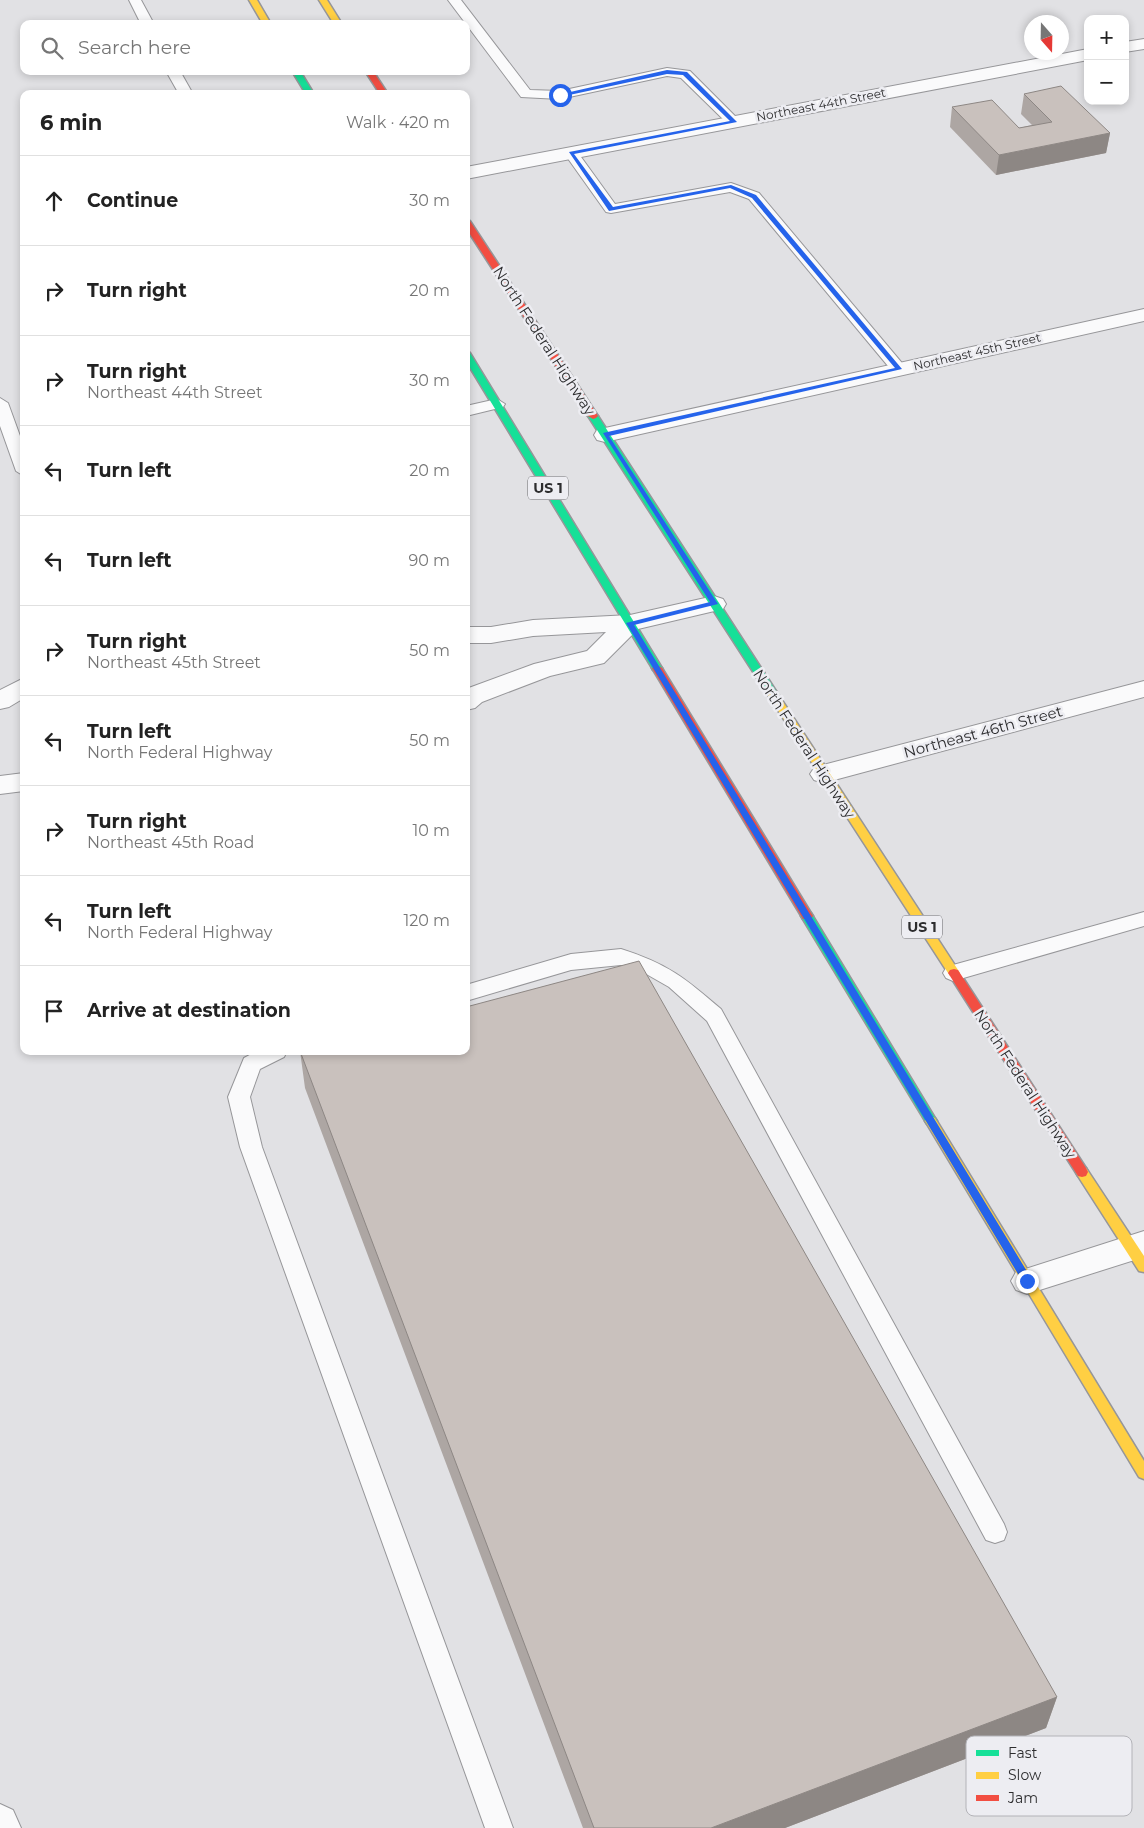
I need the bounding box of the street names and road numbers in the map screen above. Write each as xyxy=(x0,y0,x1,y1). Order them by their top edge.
street label: Northeast 44th Street xyxy=(755,85,887,124)
street label: North Federal Highway xyxy=(489,263,600,420)
street label: Northeast 45th Street xyxy=(912,330,1042,373)
road number: US 1 xyxy=(528,476,568,499)
street label: North Federal Highway xyxy=(749,666,860,823)
street label: Northeast 46th Street xyxy=(901,701,1064,762)
road number: US 1 xyxy=(902,916,942,939)
street label: North Federal Highway xyxy=(970,1006,1081,1163)

